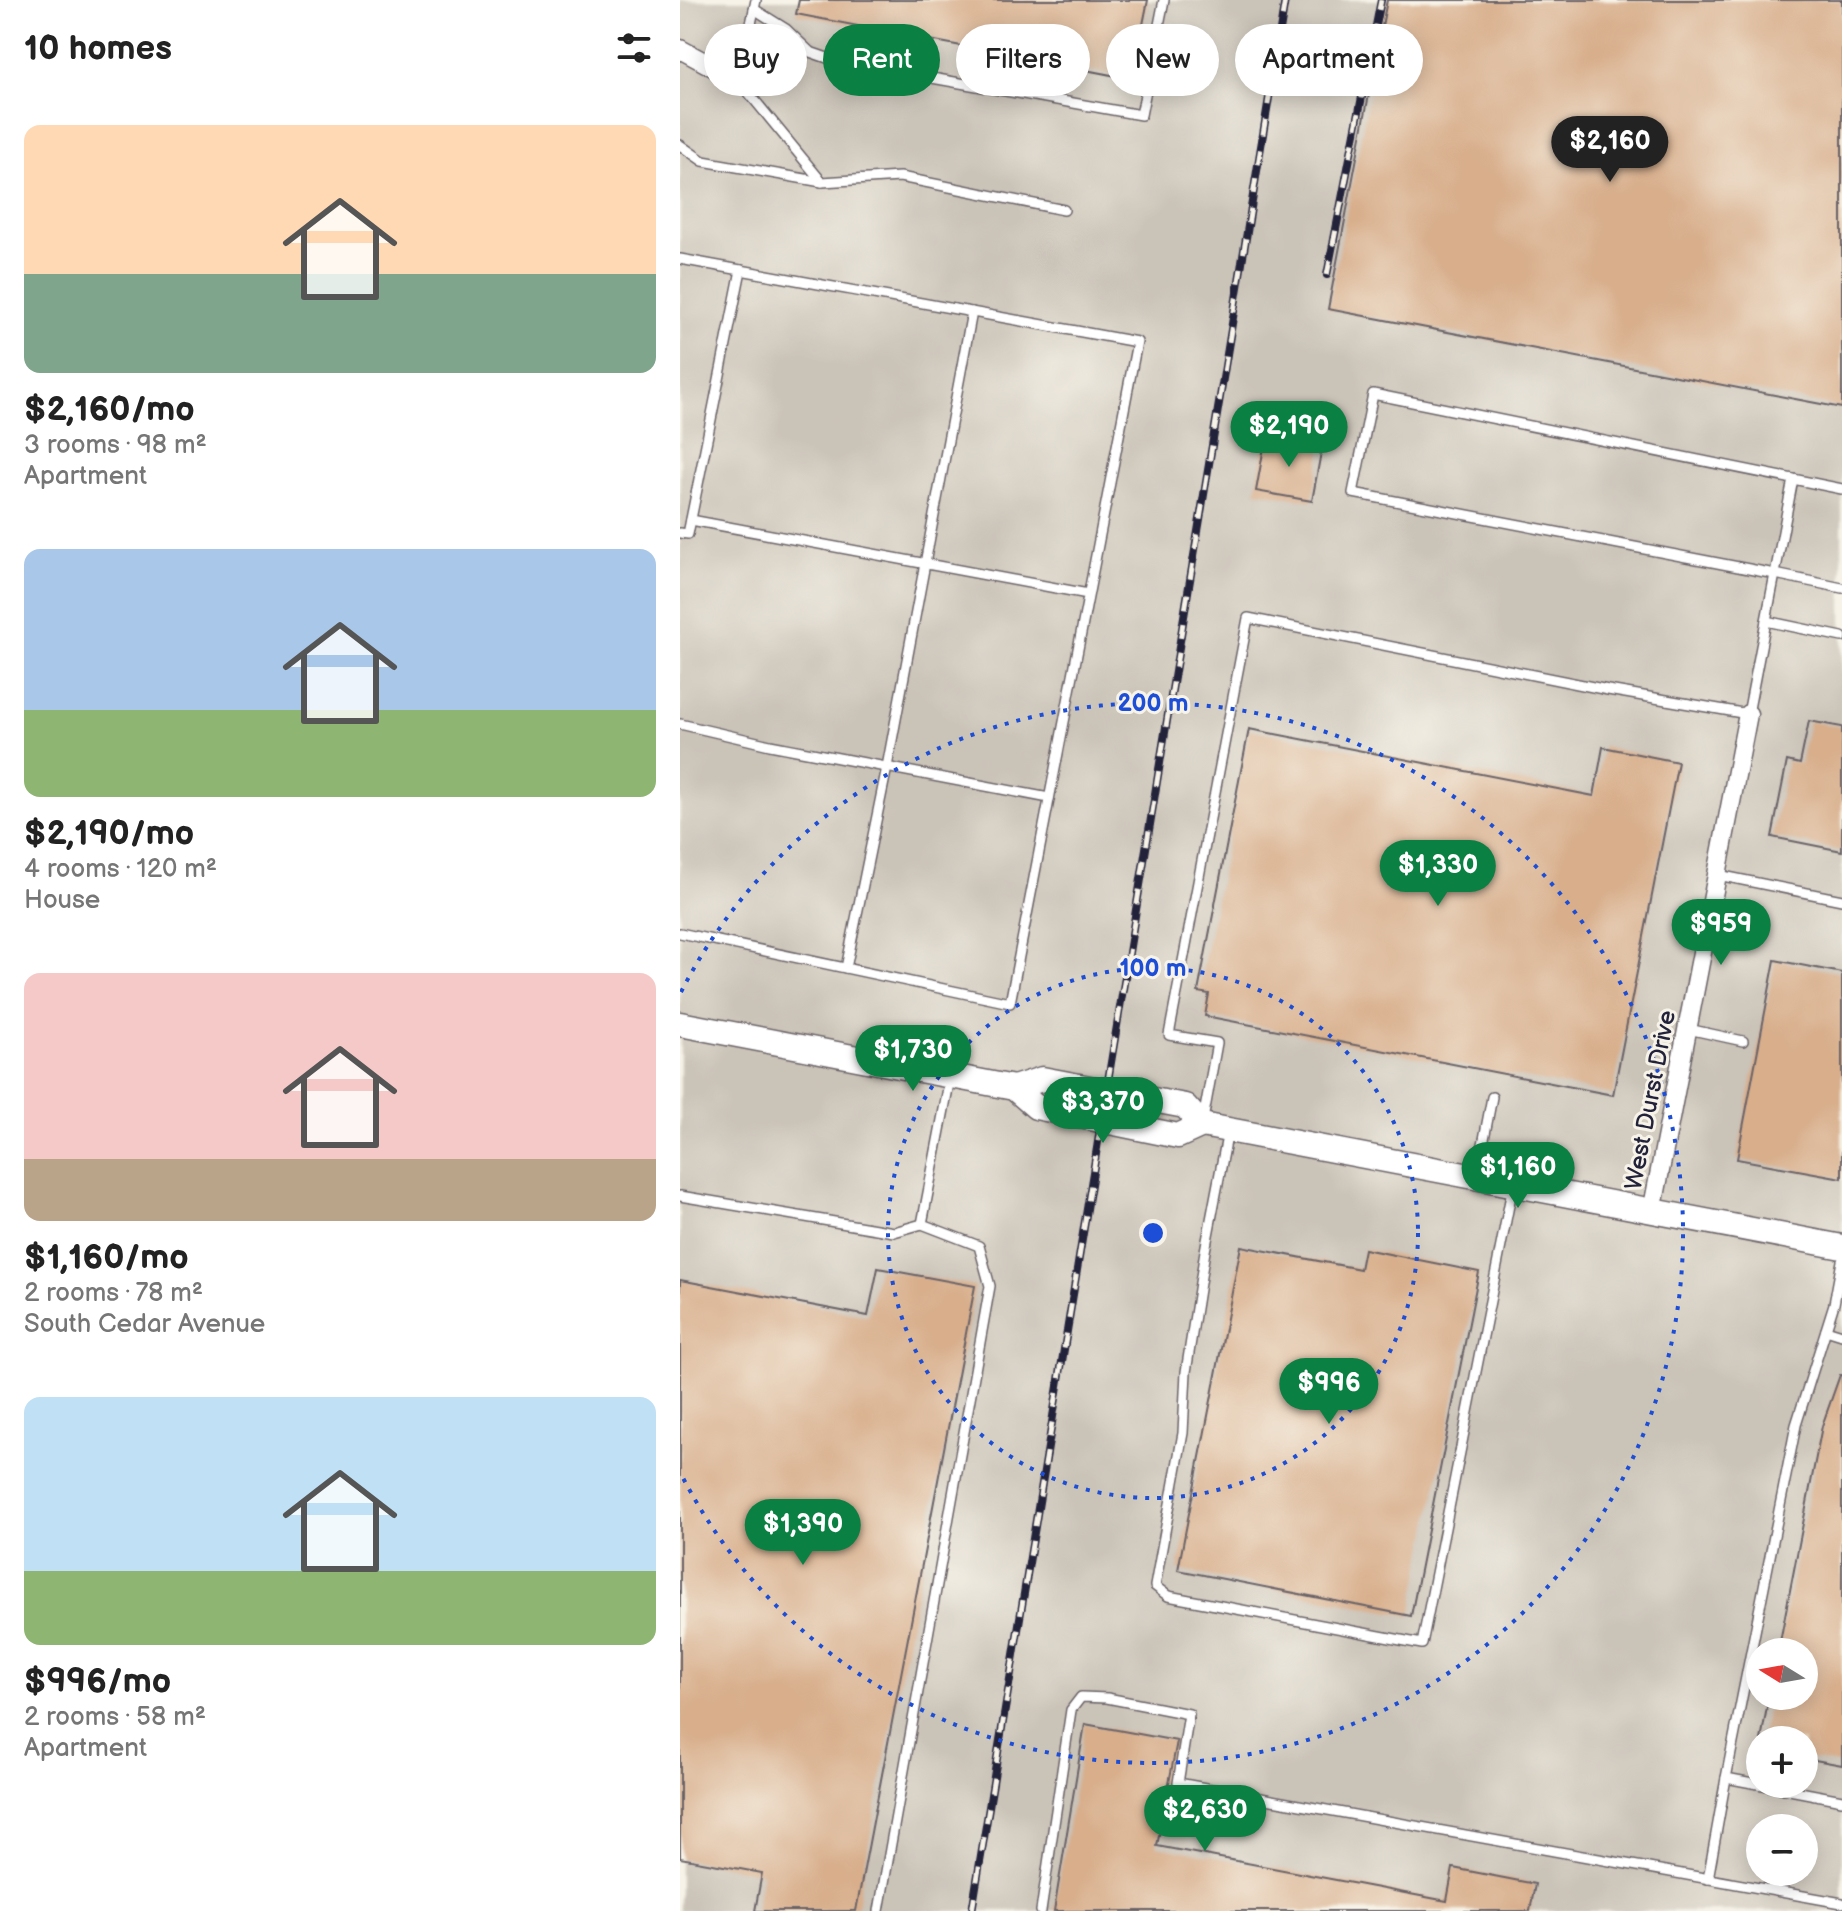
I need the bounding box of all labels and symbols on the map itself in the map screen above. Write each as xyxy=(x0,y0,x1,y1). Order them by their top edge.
pin: $2,160 xyxy=(1545,116,1675,184)
pin: $2,190 xyxy=(1224,401,1354,469)
text: 200 m xyxy=(1118,689,1188,718)
pin: $1,330 xyxy=(1373,840,1503,908)
pin: $959 xyxy=(1674,899,1768,967)
text: 100 m xyxy=(1120,954,1186,983)
street label: West Durst Drive xyxy=(1619,1008,1682,1192)
pin: $1,730 xyxy=(848,1025,978,1093)
pin: $3,370 xyxy=(1038,1077,1168,1145)
pin: $1,160 xyxy=(1453,1142,1583,1210)
centre of rings xyxy=(1139,1219,1167,1247)
pin: $996 xyxy=(1282,1358,1376,1426)
pin: $1,390 xyxy=(738,1499,868,1567)
north arrow xyxy=(1746,1638,1818,1710)
pin: $2,630 xyxy=(1140,1785,1270,1853)

